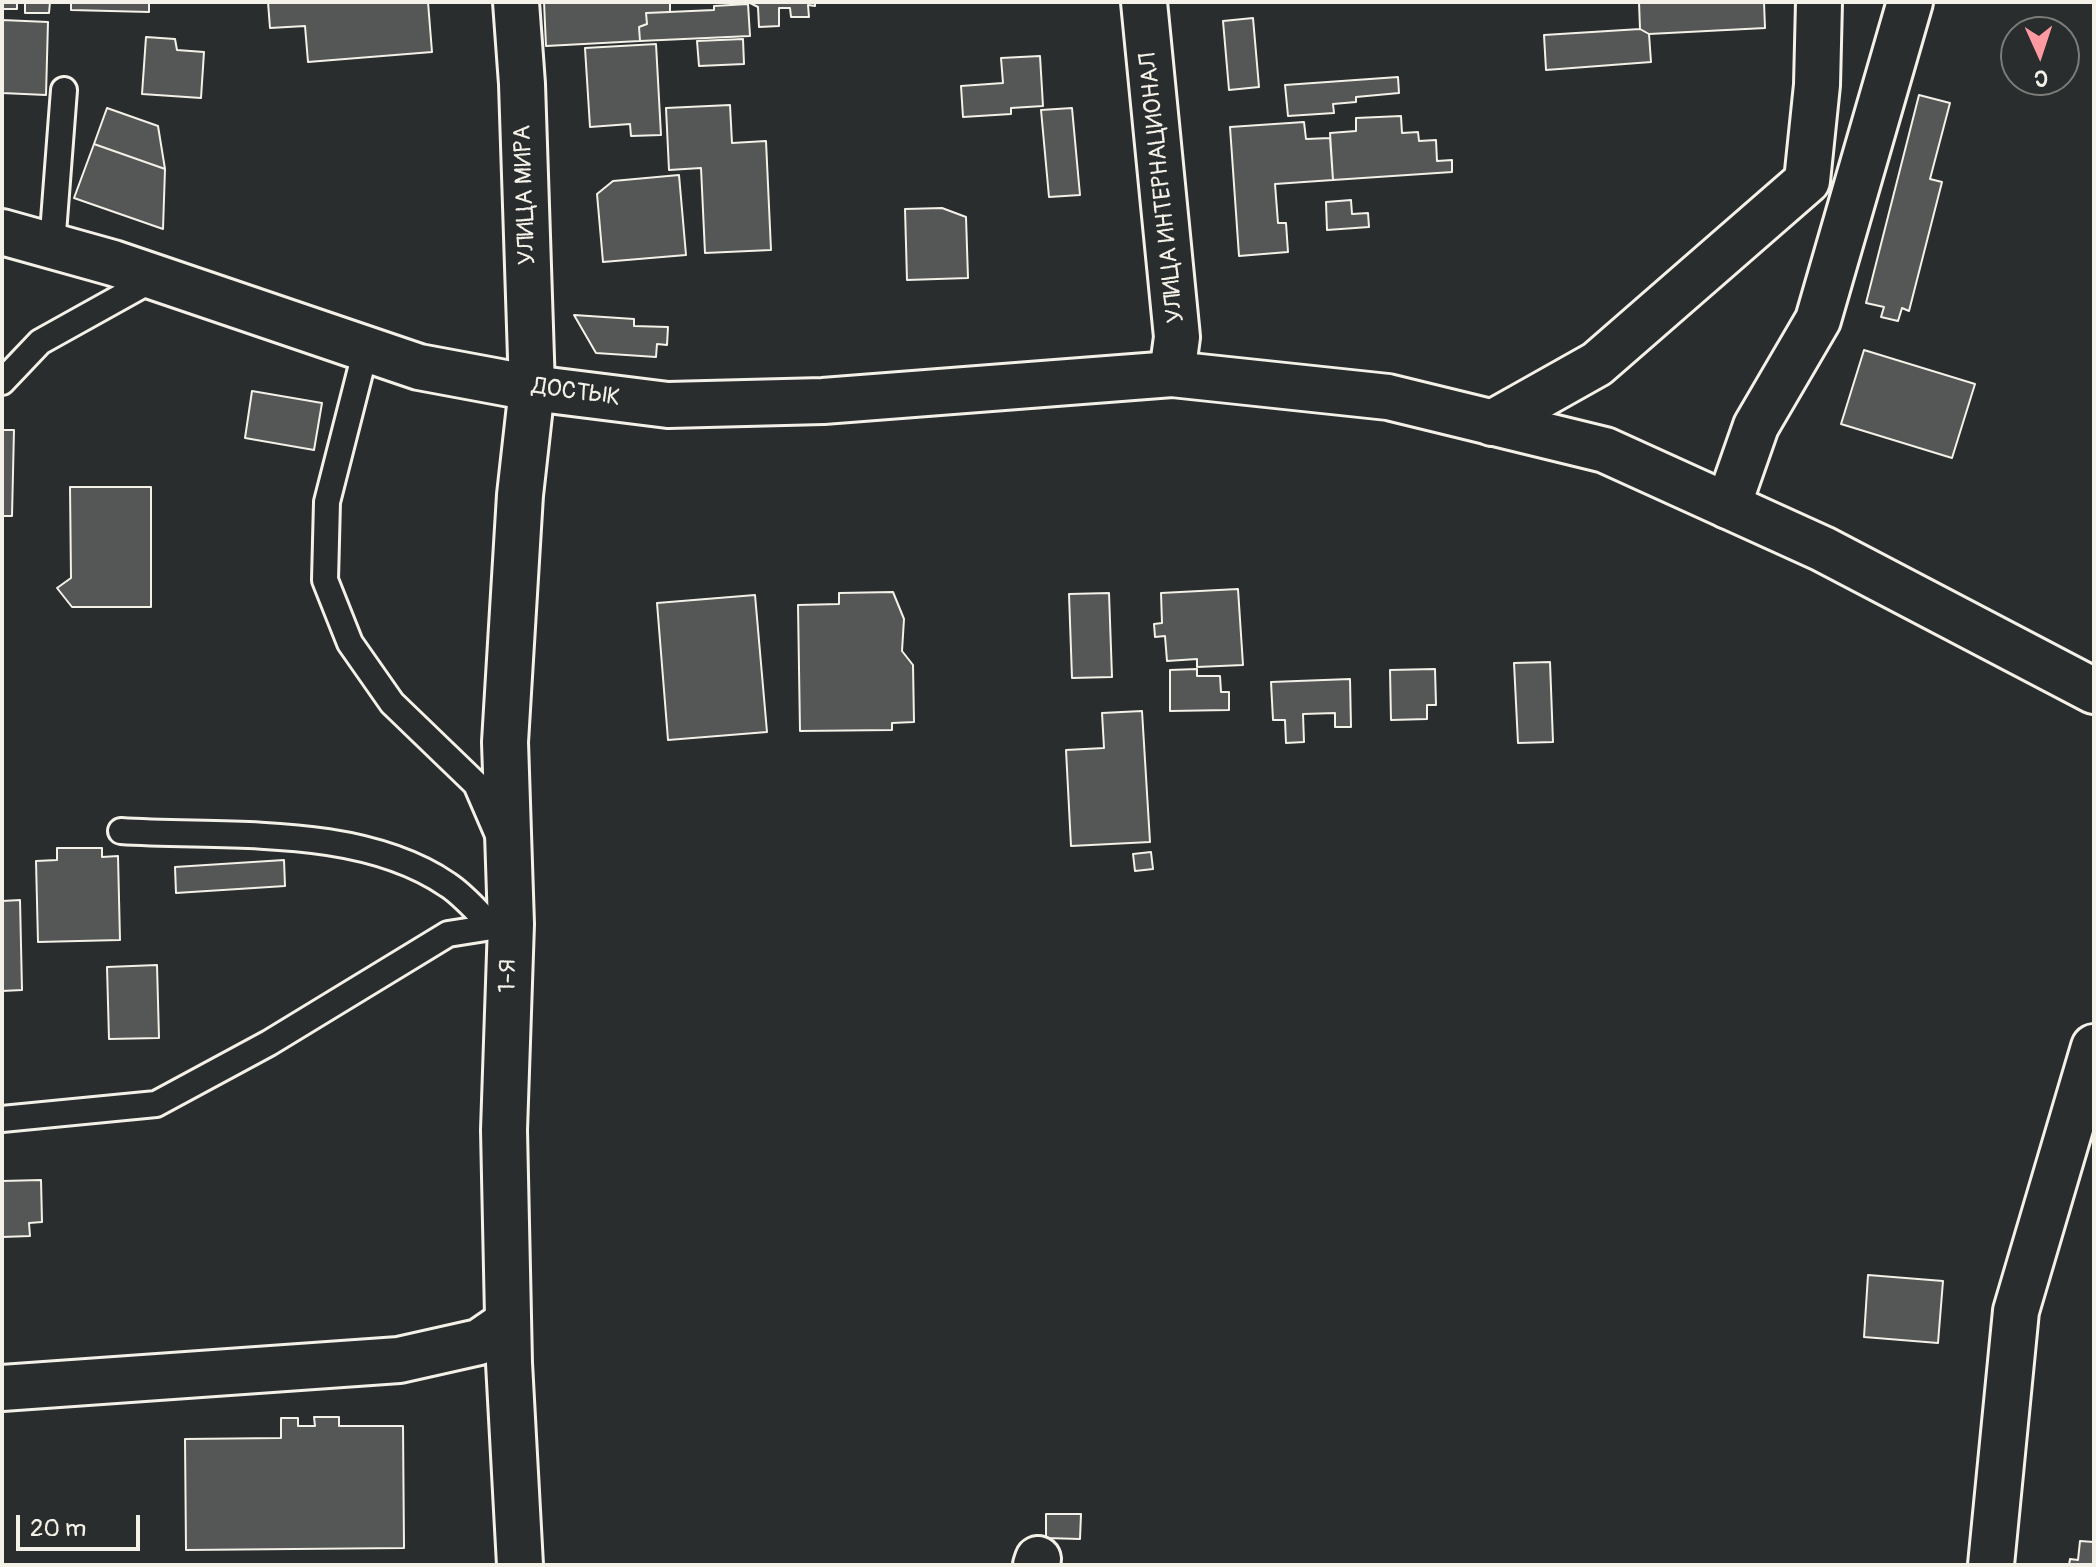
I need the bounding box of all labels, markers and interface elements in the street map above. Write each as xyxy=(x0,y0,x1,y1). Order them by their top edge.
north arrow xyxy=(2000,16,2080,96)
street label: УЛИЦА ИНТЕРНАЦИОНАЛ xyxy=(1135,52,1191,324)
text: С xyxy=(2034,64,2049,92)
street label: УЛИЦА МИРА xyxy=(509,124,543,266)
street label: ДОСТЫК xyxy=(530,373,622,413)
street label: 1-Я xyxy=(494,959,524,993)
scale bar xyxy=(20,1499,144,1549)
text: 20 m xyxy=(30,1514,86,1543)

